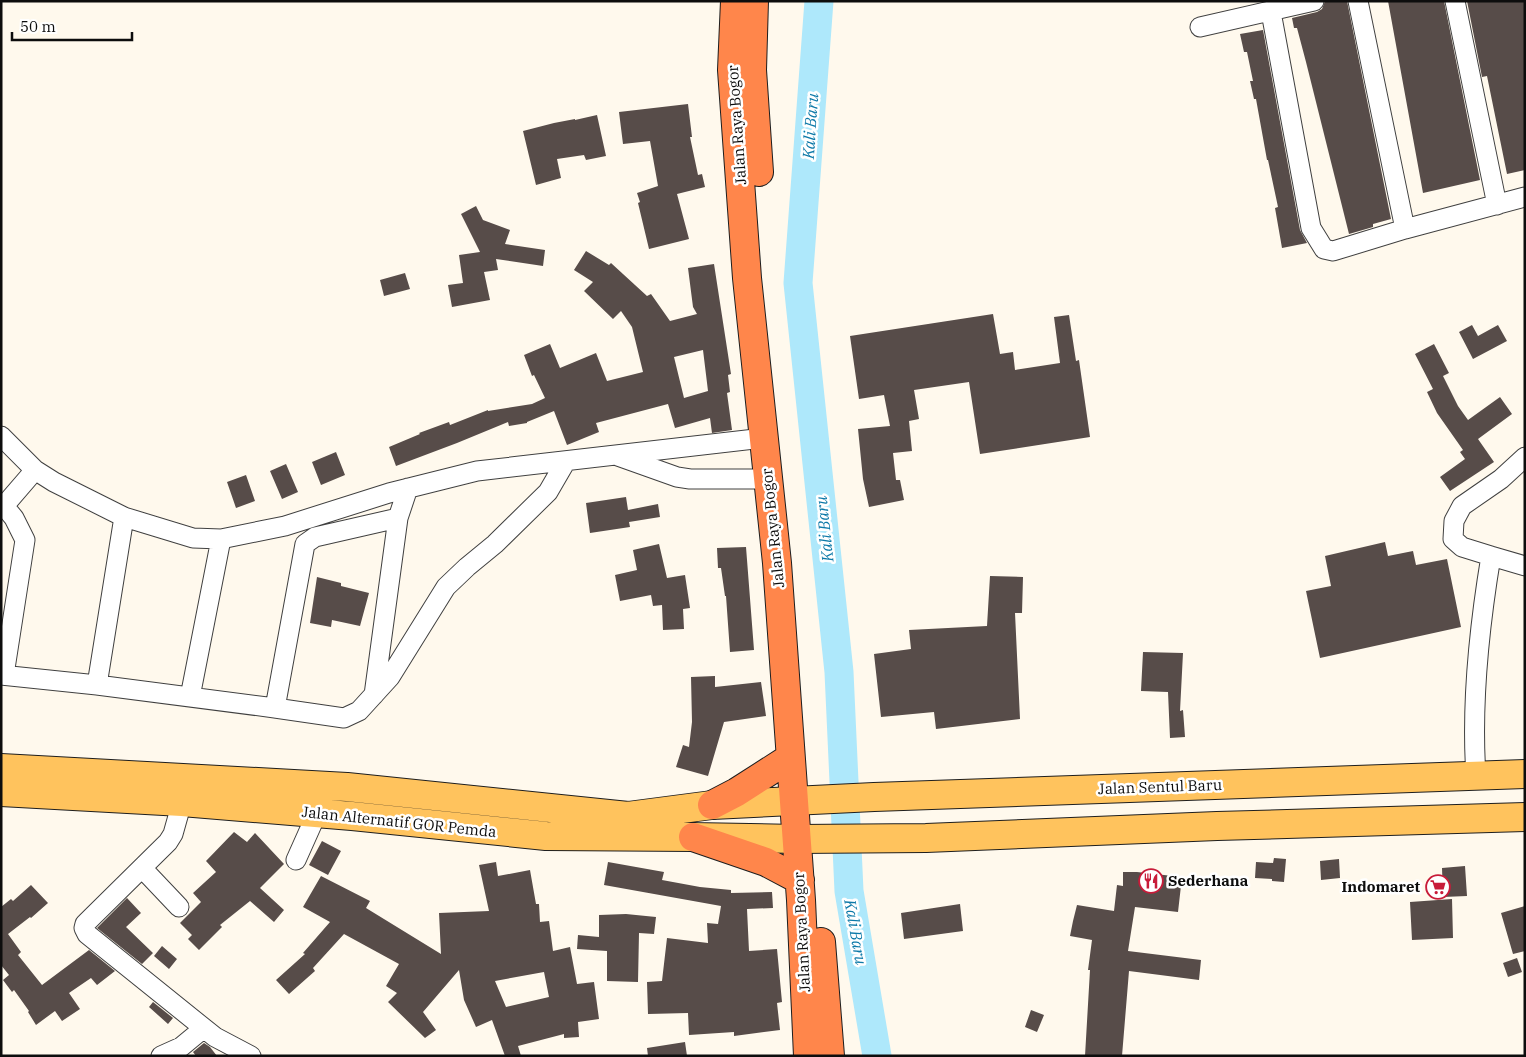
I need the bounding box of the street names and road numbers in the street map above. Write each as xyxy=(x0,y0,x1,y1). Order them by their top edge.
street label: Jalan Raya Bogor xyxy=(723,64,750,186)
street label: Jalan Raya Bogor xyxy=(757,467,788,589)
street label: Jalan Sentul Baru xyxy=(1098,775,1222,798)
street label: Jalan Alternatif GOR Pemda xyxy=(301,802,497,841)
street label: Jalan Raya Bogor xyxy=(789,871,814,992)

